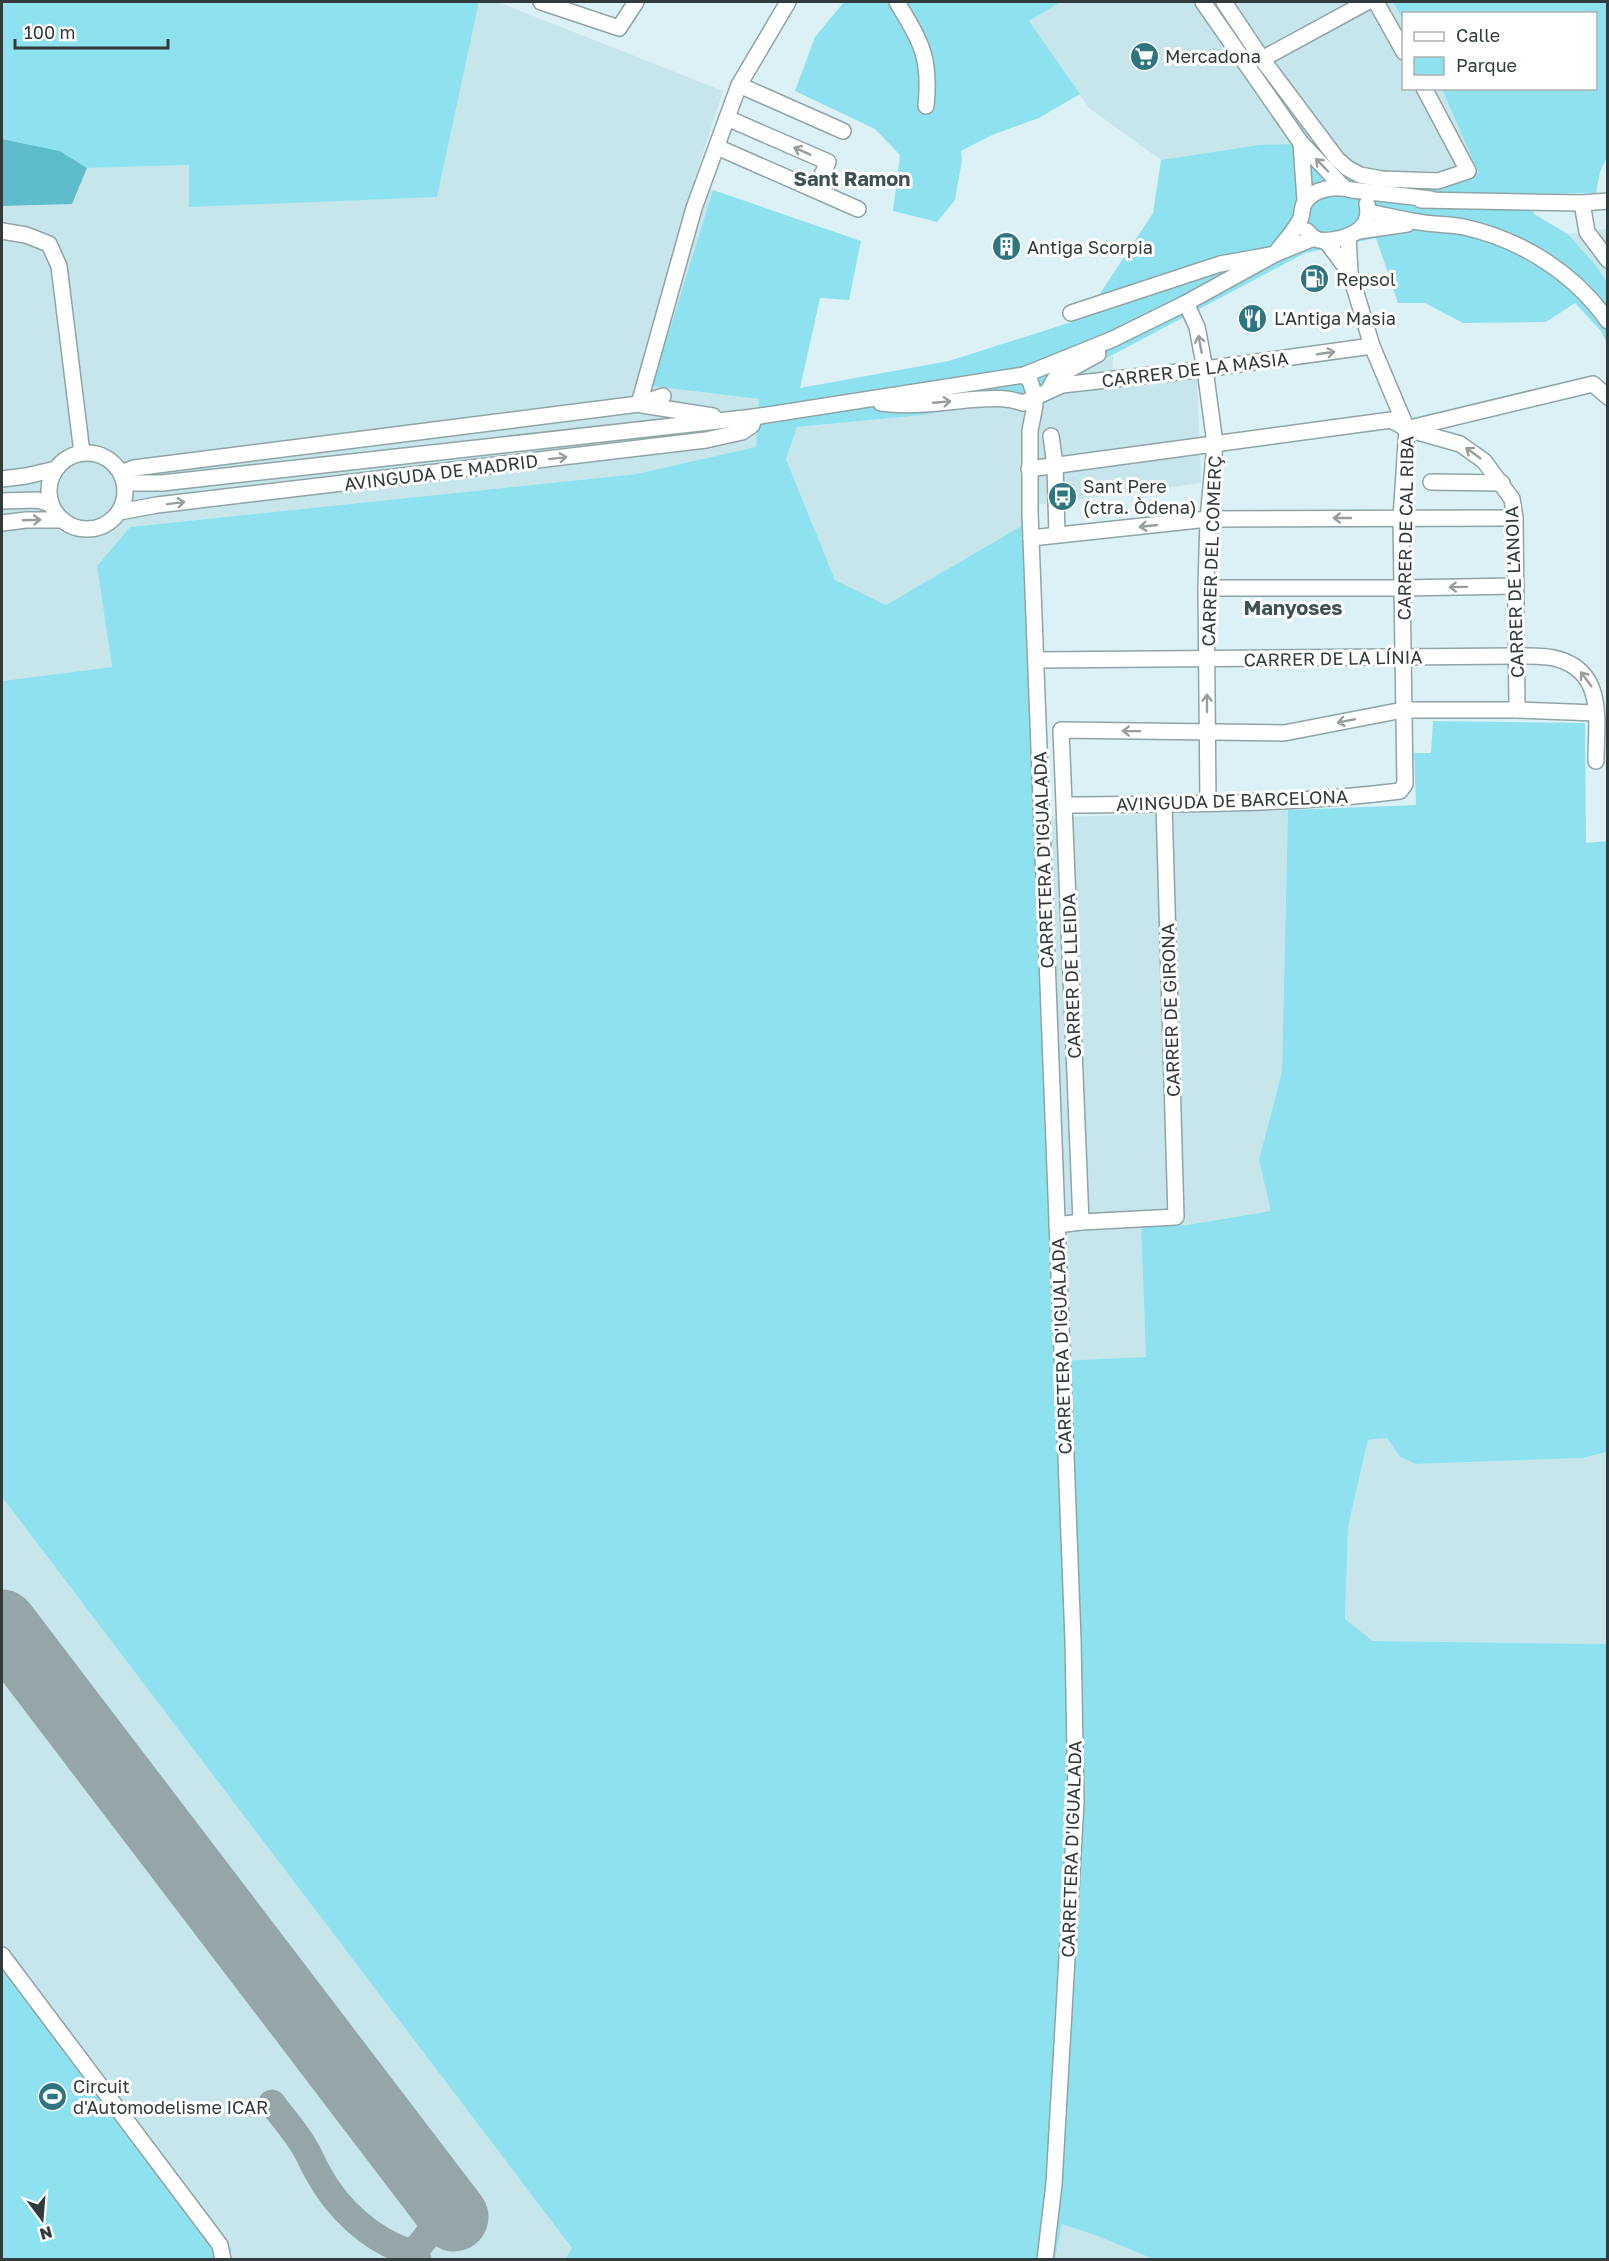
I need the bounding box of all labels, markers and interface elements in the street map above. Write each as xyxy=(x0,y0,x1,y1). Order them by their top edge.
scale bar xyxy=(15,12,168,50)
legend xyxy=(1402,12,1597,90)
text: 100 m xyxy=(24,21,75,43)
text: Calle xyxy=(1456,24,1500,46)
supermarket icon: Mercadona xyxy=(1128,40,1160,72)
place label: Mercadona xyxy=(1165,45,1261,67)
text: Parque xyxy=(1456,54,1517,76)
one-way arrow xyxy=(794,145,812,156)
one-way arrow xyxy=(1315,158,1329,173)
district label: Sant Ramon xyxy=(794,166,910,190)
building icon: Antiga Scorpia xyxy=(990,231,1022,263)
place label: Antiga Scorpia xyxy=(1027,236,1153,258)
fuel station icon: Repsol xyxy=(1299,263,1331,295)
place label: Repsol xyxy=(1336,268,1396,290)
restaurant icon: L'Antiga Masia xyxy=(1237,302,1269,334)
place label: L'Antiga Masia xyxy=(1274,307,1396,329)
one-way arrow xyxy=(1194,335,1206,354)
street label: CARRER DE LA MASIA xyxy=(1100,347,1290,391)
one-way arrow xyxy=(1315,347,1335,358)
one-way arrow xyxy=(932,397,951,408)
street label: CARRER DE CAL RIBA xyxy=(1392,436,1418,620)
one-way arrow xyxy=(1466,447,1482,460)
street label: AVINGUDA DE MADRID xyxy=(343,449,539,495)
one-way arrow xyxy=(547,452,567,463)
street label: CARRER DEL COMERÇ xyxy=(1197,455,1225,647)
place label: Sant Pere (ctra. Òdena) xyxy=(1083,475,1197,518)
bus stop icon: Sant Pere (ctra. Òdena) xyxy=(1046,480,1078,512)
one-way arrow xyxy=(166,497,186,508)
street label: CARRER DE L'ANOIA xyxy=(1500,506,1528,678)
one-way arrow xyxy=(1333,512,1353,524)
one-way arrow xyxy=(21,515,41,526)
one-way arrow xyxy=(1138,520,1158,531)
one-way arrow xyxy=(1449,581,1469,593)
district label: Manyoses xyxy=(1244,595,1343,619)
street label: CARRER DE LA LÍNIA xyxy=(1243,645,1423,671)
one-way arrow xyxy=(1580,671,1593,687)
one-way arrow xyxy=(1201,693,1213,713)
one-way arrow xyxy=(1337,716,1356,727)
one-way arrow xyxy=(1122,725,1142,737)
street label: CARRETERA D'IGUALADA xyxy=(1028,751,1058,969)
street label: AVINGUDA DE BARCELONA xyxy=(1115,785,1349,815)
street label: CARRER DE LLEIDA xyxy=(1057,893,1085,1059)
street label: CARRER DE GIRONA xyxy=(1156,923,1184,1097)
street label: CARRETERA D'IGUALADA xyxy=(1046,1237,1076,1455)
street label: CARRETERA D'IGUALADA xyxy=(1056,1740,1086,1958)
place label: Circuit d'Automodelisme ICAR xyxy=(73,2075,268,2118)
sports icon: Circuit d'Automodelisme ICAR xyxy=(36,2080,68,2112)
north arrow xyxy=(12,2189,72,2249)
text: N xyxy=(38,2222,55,2245)

